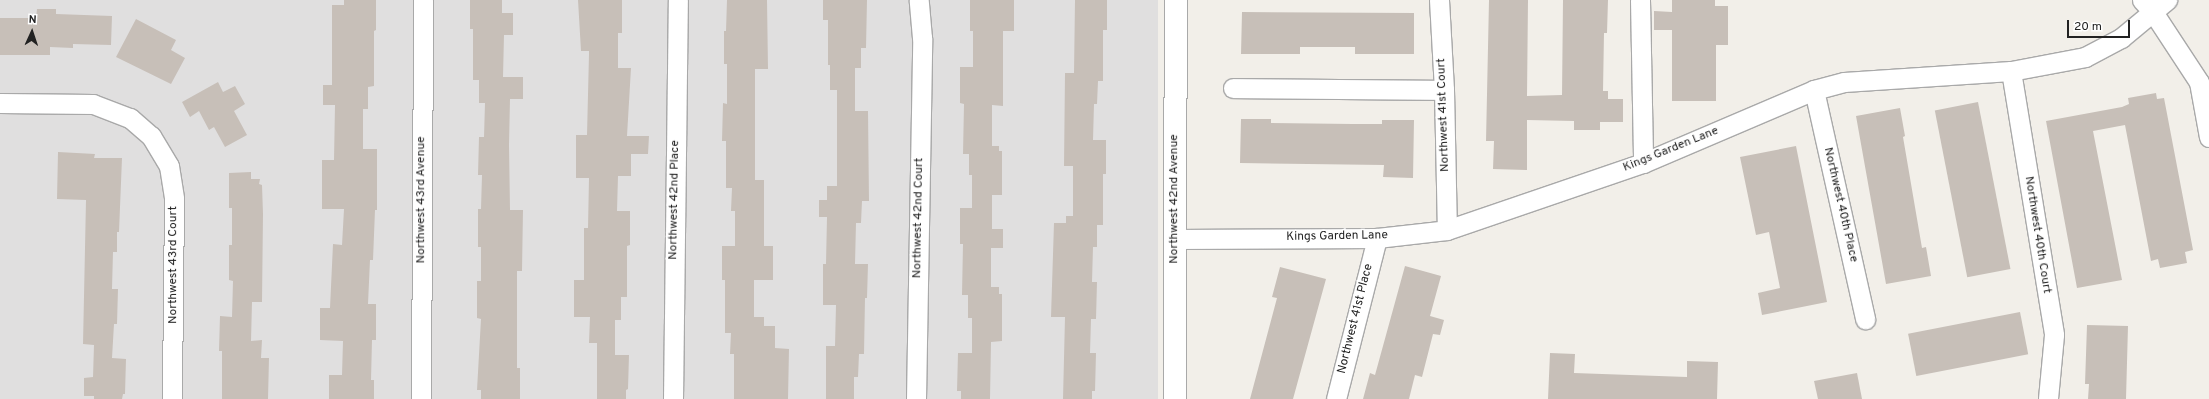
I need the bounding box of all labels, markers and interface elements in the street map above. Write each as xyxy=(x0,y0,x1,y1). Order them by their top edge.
north arrow xyxy=(12,12,52,52)
scale bar xyxy=(2069,12,2132,38)
text: N xyxy=(28,13,37,27)
text: 20 m xyxy=(2074,19,2102,35)
street label: Northwest 41st Court xyxy=(1435,58,1453,172)
street label: Kings Garden Lane xyxy=(1621,124,1721,176)
street label: Northwest 42nd Avenue xyxy=(1168,134,1182,264)
street label: Northwest 43rd Avenue xyxy=(415,136,429,264)
street label: Northwest 42nd Place xyxy=(667,140,683,260)
street label: Northwest 40th Place xyxy=(1820,146,1860,264)
street label: Northwest 42nd Court xyxy=(911,158,927,278)
street label: Northwest 40th Court xyxy=(2021,175,2053,295)
street label: Northwest 43rd Court xyxy=(167,206,181,324)
street label: Kings Garden Lane xyxy=(1286,229,1388,245)
street label: Northwest 41st Place xyxy=(1335,262,1377,376)

